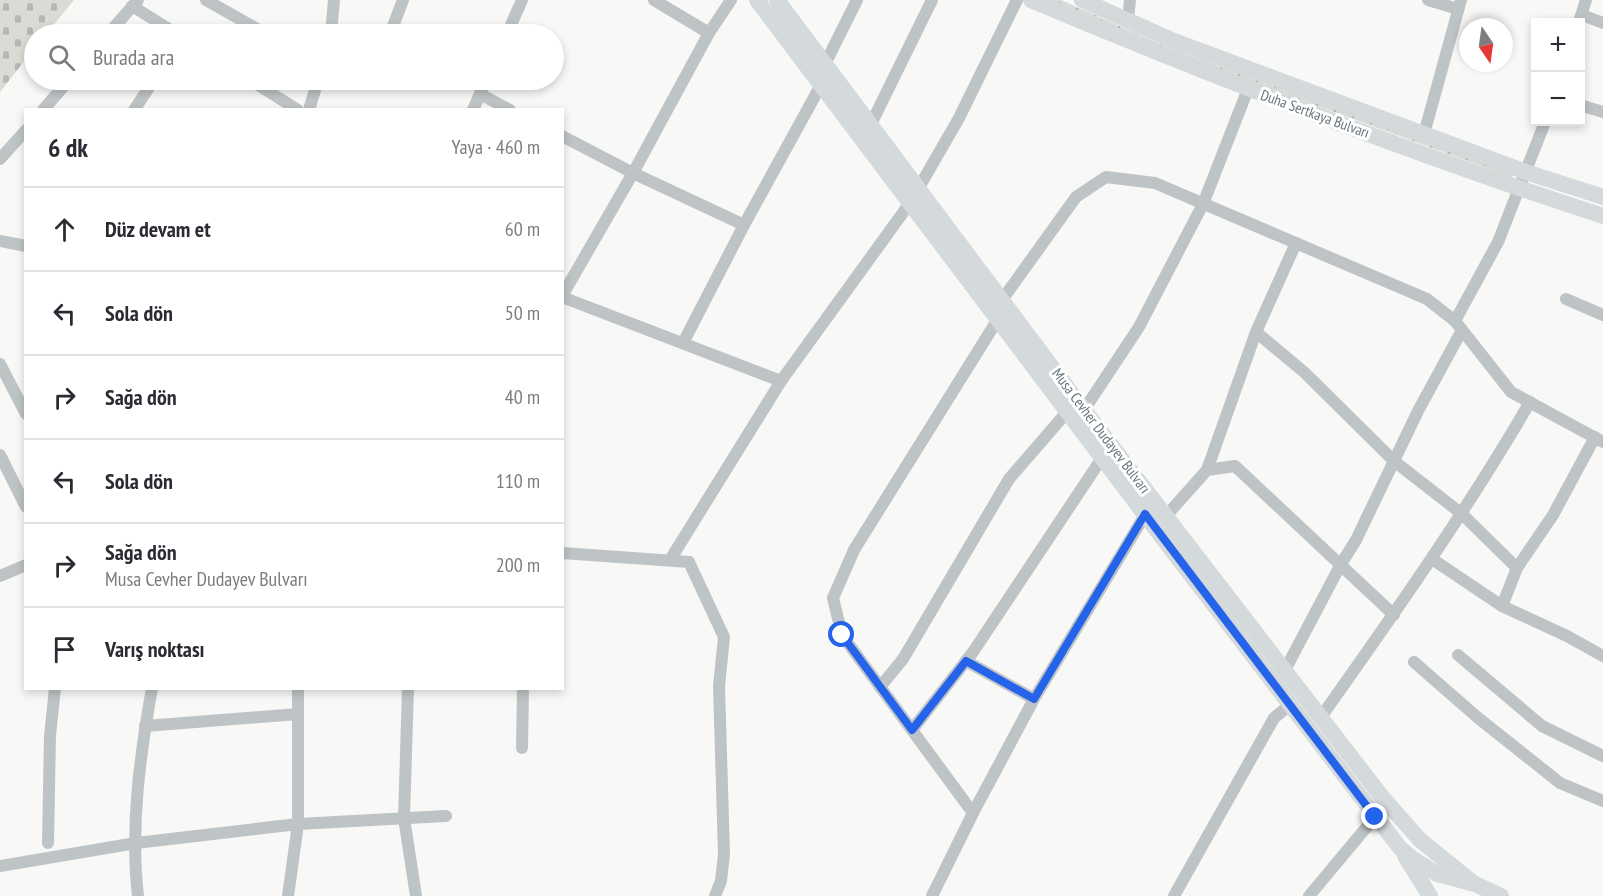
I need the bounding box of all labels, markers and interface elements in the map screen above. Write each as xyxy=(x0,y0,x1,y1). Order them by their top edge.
north arrow xyxy=(1459,18,1513,72)
map controls xyxy=(1531,18,1585,126)
button: + xyxy=(1531,18,1585,72)
search box xyxy=(24,24,564,90)
icon: search xyxy=(45,41,78,74)
text: Burada ara xyxy=(93,43,174,71)
button: − xyxy=(1531,72,1585,126)
street label: Duha Sertkaya Bulvarı xyxy=(1258,85,1372,142)
text: 6 dk xyxy=(48,131,88,164)
text: Yaya · 460 m xyxy=(452,134,540,160)
icon: ahead xyxy=(48,213,81,246)
text: Düz devam et xyxy=(105,215,211,243)
text: 60 m xyxy=(505,216,540,242)
icon: left xyxy=(48,297,81,330)
text: Sola dön xyxy=(105,299,173,327)
text: 50 m xyxy=(505,300,540,326)
street label: Musa Cevher Dudayev Bulvarı xyxy=(1048,364,1155,497)
icon: right xyxy=(48,381,81,414)
text: Sağa dön xyxy=(105,383,177,411)
text: 40 m xyxy=(505,384,540,410)
icon: left xyxy=(48,465,81,498)
text: Sola dön xyxy=(105,467,173,495)
text: 110 m xyxy=(496,468,540,494)
text: Sağa dön xyxy=(105,538,177,566)
icon: right xyxy=(48,549,81,582)
text: 200 m xyxy=(496,552,540,578)
text: Musa Cevher Dudayev Bulvarı xyxy=(105,566,308,592)
route start xyxy=(828,621,854,647)
icon: arrive xyxy=(48,633,81,666)
text: Varış noktası xyxy=(105,635,205,663)
route end xyxy=(1361,803,1387,829)

